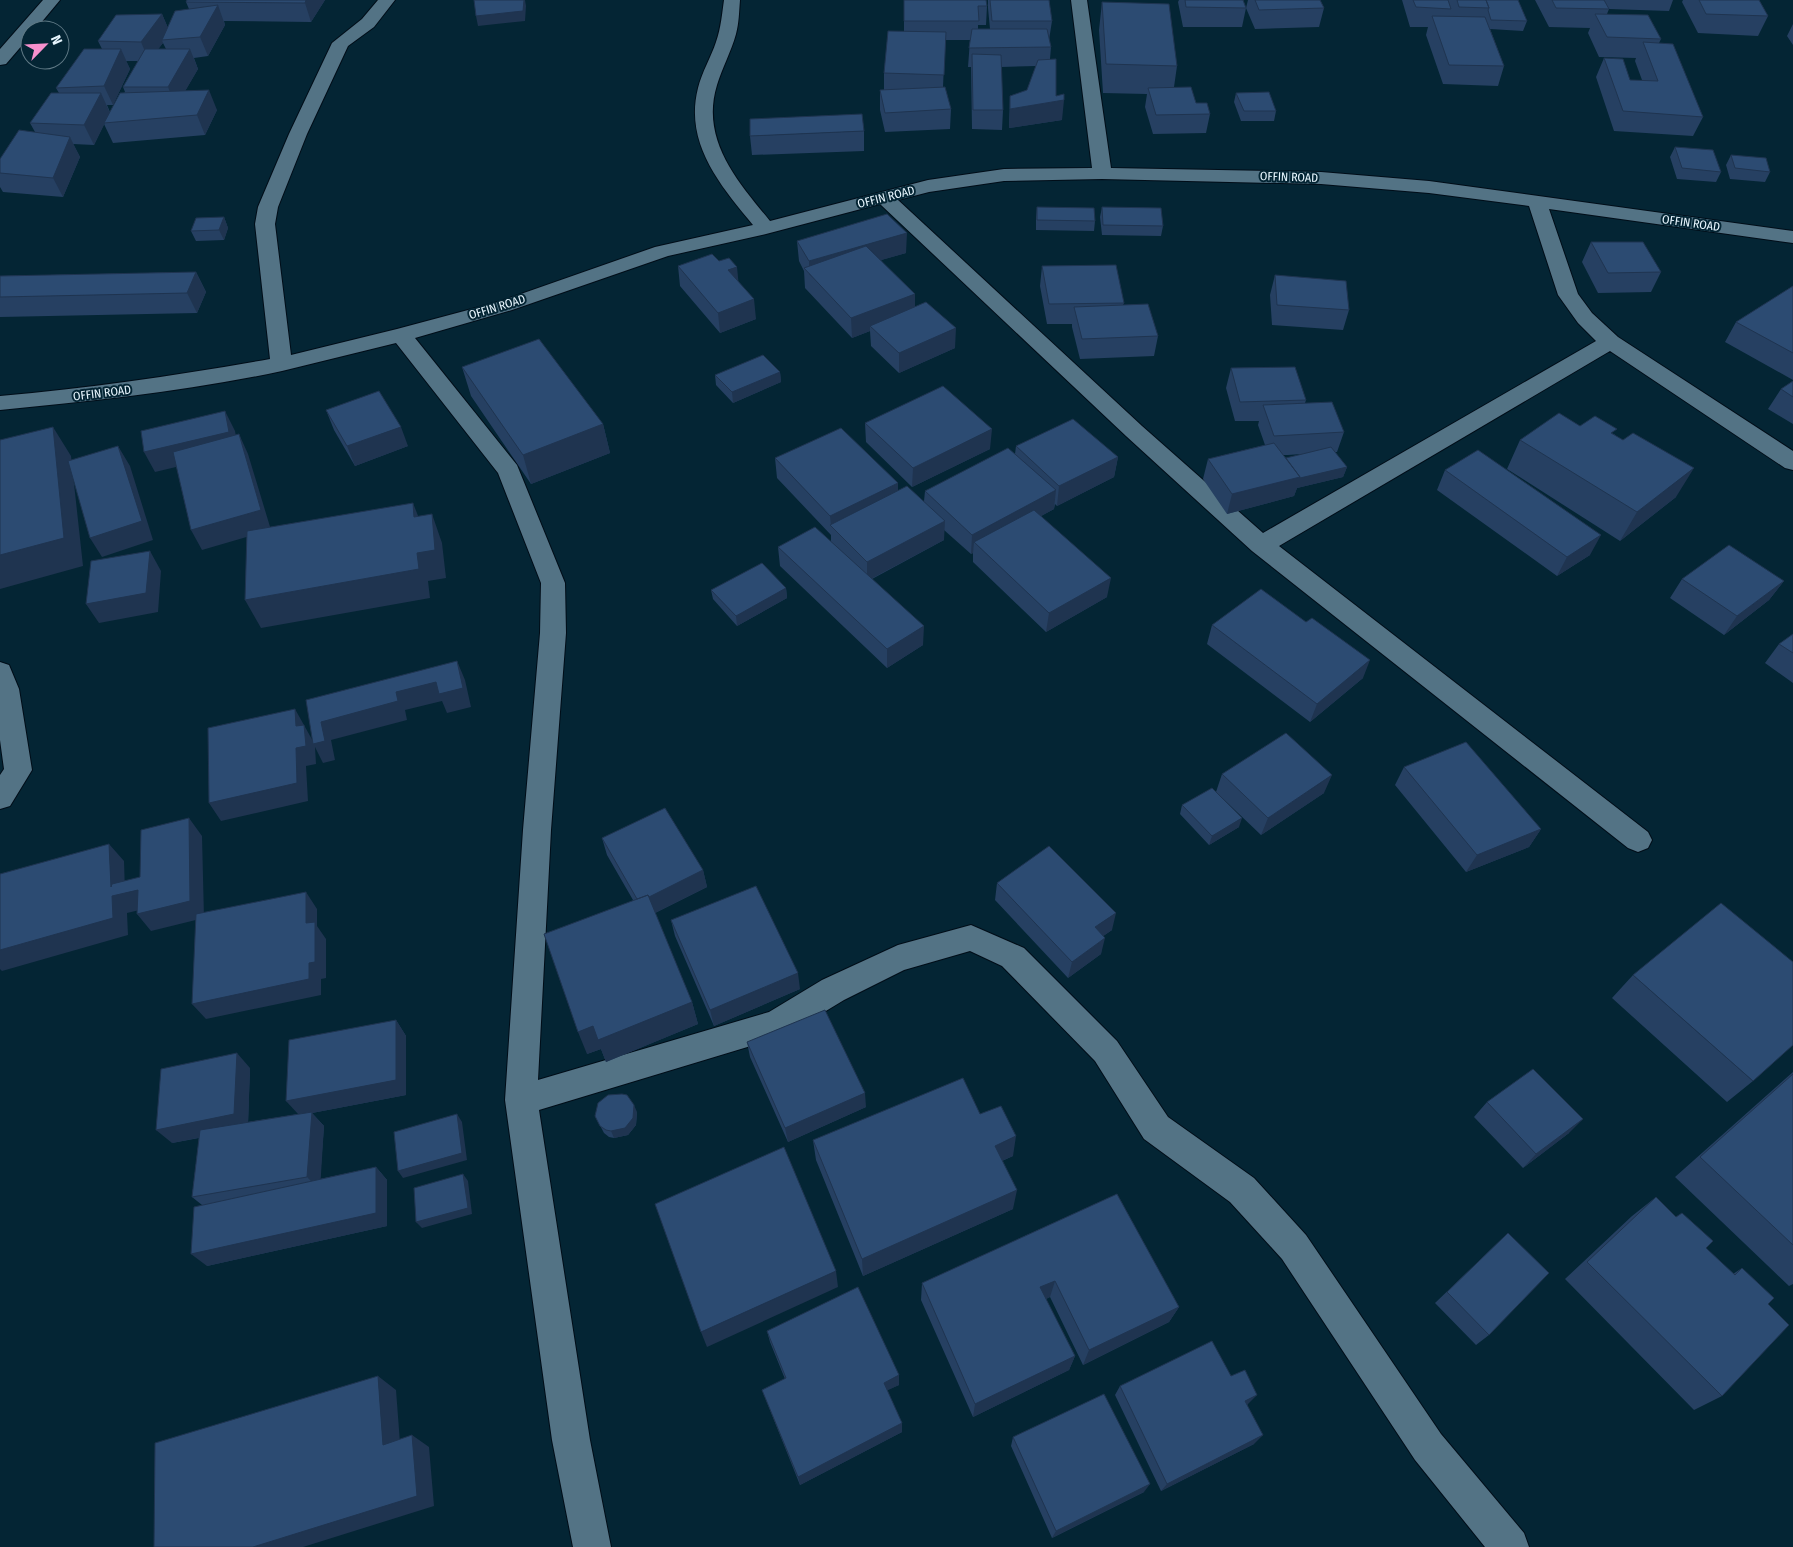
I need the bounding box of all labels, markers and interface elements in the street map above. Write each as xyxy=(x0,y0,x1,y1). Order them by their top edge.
north arrow xyxy=(20,20,70,70)
text: N xyxy=(47,33,66,47)
street label: OFFIN ROAD xyxy=(1260,169,1318,185)
street label: OFFIN ROAD xyxy=(856,183,916,211)
street label: OFFIN ROAD xyxy=(1661,212,1721,234)
street label: OFFIN ROAD xyxy=(467,292,527,322)
street label: OFFIN ROAD xyxy=(72,382,132,404)

